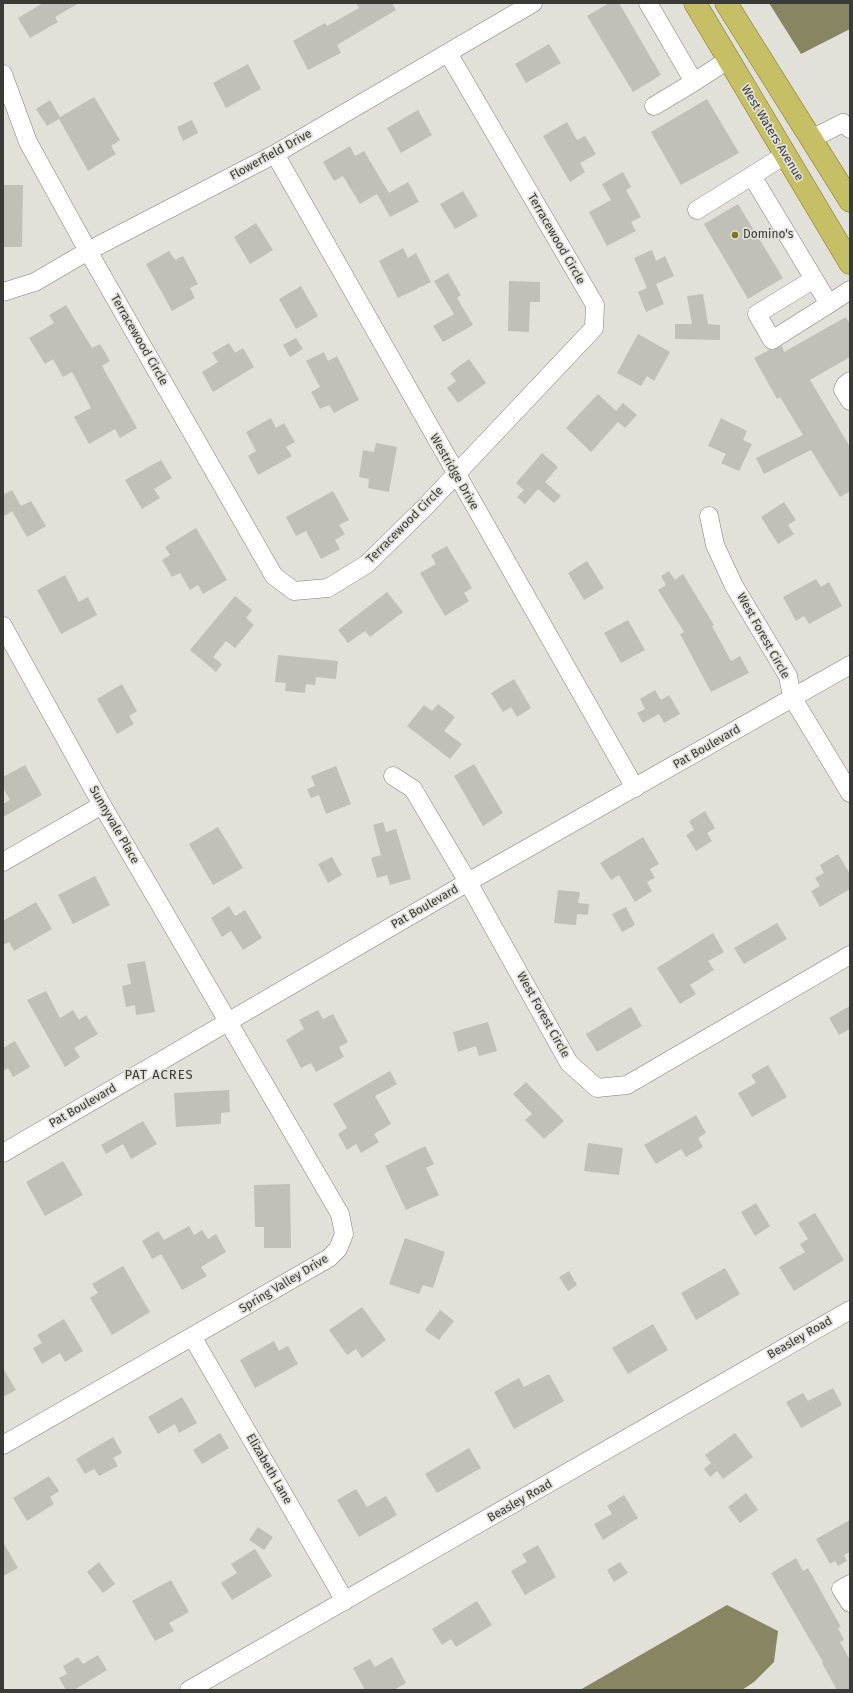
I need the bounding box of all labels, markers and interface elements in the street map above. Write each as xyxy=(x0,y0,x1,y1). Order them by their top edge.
street label: West Waters Avenue xyxy=(738,82,806,184)
street label: Flowerfield Drive xyxy=(228,127,314,183)
street label: Terracewood Circle xyxy=(524,191,588,287)
place label: Domino's xyxy=(743,228,793,242)
marker: Domino's xyxy=(730,230,740,240)
street label: Terracewood Circle xyxy=(107,292,171,388)
street label: Westridge Drive xyxy=(426,431,482,513)
street label: Terracewood Circle xyxy=(364,484,446,566)
street label: West Forest Circle xyxy=(733,591,793,681)
street label: Pat Boulevard xyxy=(671,722,743,772)
street label: Sunnyvale Place xyxy=(86,783,142,867)
street label: Pat Boulevard xyxy=(389,882,461,932)
street label: West Forest Circle xyxy=(513,970,573,1060)
district label: PAT ACRES xyxy=(124,1067,194,1083)
street label: Pat Boulevard xyxy=(47,1081,119,1131)
street label: Spring Valley Drive xyxy=(237,1252,331,1316)
street label: Beasley Road xyxy=(765,1314,835,1362)
street label: Elizabeth Lane xyxy=(243,1431,295,1507)
street label: Beasley Road xyxy=(485,1477,555,1525)

